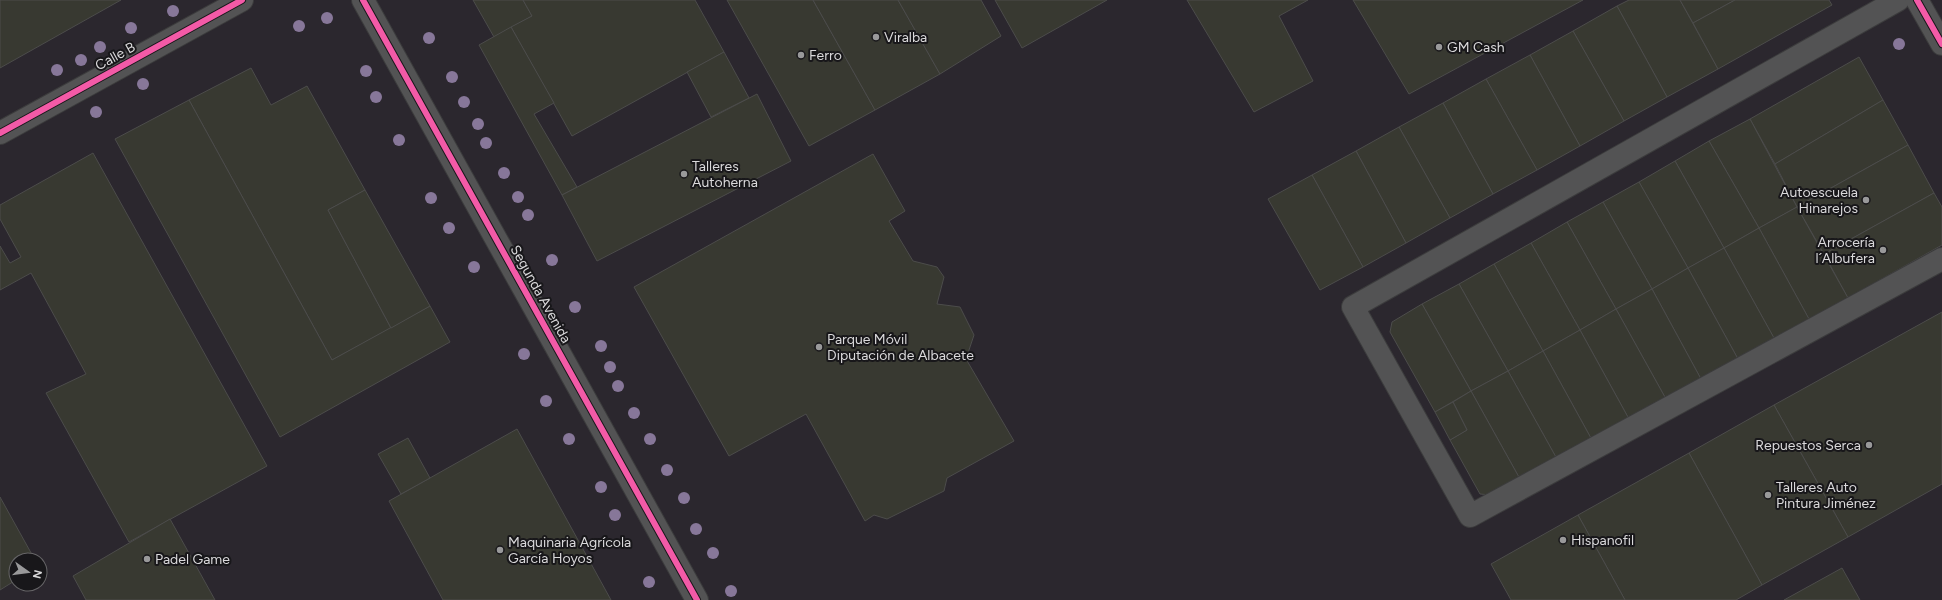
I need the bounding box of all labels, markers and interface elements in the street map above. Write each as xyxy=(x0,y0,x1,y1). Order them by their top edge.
place label: Viralba xyxy=(884,29,927,46)
marker: Viralba xyxy=(871,32,881,42)
street label: Calle B xyxy=(92,39,138,74)
place label: GM Cash xyxy=(1447,39,1505,56)
marker: GM Cash xyxy=(1434,42,1444,52)
place label: Ferro xyxy=(809,47,842,64)
marker: Ferro xyxy=(796,50,806,60)
place label: Talleres Autoherna xyxy=(692,158,758,191)
marker: Talleres Autoherna xyxy=(679,169,689,179)
place label: Autoescuela Hinarejos xyxy=(1780,184,1858,217)
marker: Autoescuela Hinarejos xyxy=(1861,195,1871,205)
place label: Arrocería l´Albufera xyxy=(1816,234,1875,267)
street label: Segunda Avenida xyxy=(507,242,575,346)
marker: Arrocería l´Albufera xyxy=(1878,245,1888,255)
place label: Parque Móvil Diputación de Albacete xyxy=(827,331,974,364)
marker: Parque Móvil Diputación de Albacete xyxy=(814,342,824,352)
place label: Repuestos Serca xyxy=(1755,437,1861,454)
marker: Repuestos Serca xyxy=(1864,440,1874,450)
place label: Talleres Auto Pintura Jiménez xyxy=(1776,479,1876,512)
marker: Talleres Auto Pintura Jiménez xyxy=(1763,490,1773,500)
place label: Hispanofil xyxy=(1571,532,1634,549)
place label: Maquinaria Agrícola García Hoyos xyxy=(508,534,631,567)
marker: Hispanofil xyxy=(1558,535,1568,545)
marker: Maquinaria Agrícola García Hoyos xyxy=(495,545,505,555)
place label: Padel Game xyxy=(155,551,230,568)
north arrow xyxy=(8,552,48,592)
marker: Padel Game xyxy=(142,554,152,564)
text: N xyxy=(30,569,45,580)

